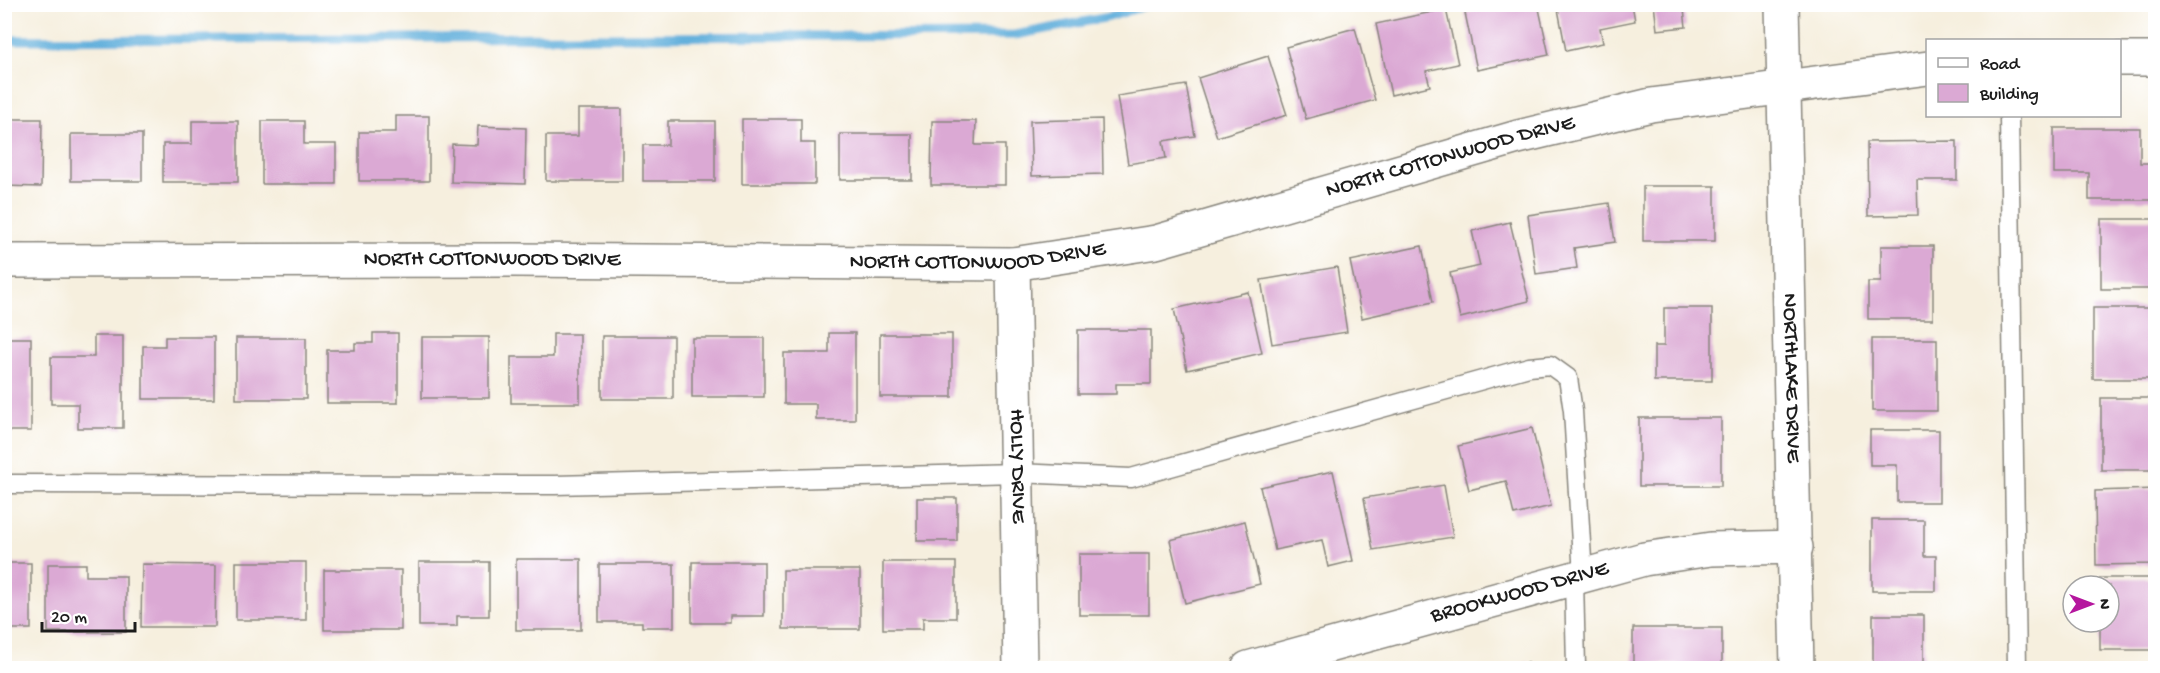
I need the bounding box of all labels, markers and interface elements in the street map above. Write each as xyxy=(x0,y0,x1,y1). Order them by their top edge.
legend xyxy=(1926,39,2121,117)
text: Road xyxy=(1980,55,2021,76)
text: Building xyxy=(1979,85,2039,106)
street label: NORTH COTTONWOOD DRIVE xyxy=(1323,111,1579,205)
street label: NORTH COTTONWOOD DRIVE xyxy=(849,237,1109,277)
street label: NORTH COTTONWOOD DRIVE xyxy=(363,247,622,274)
street label: NORTHLAKE DRIVE xyxy=(1776,293,1805,464)
street label: HOLLY DRIVE xyxy=(1003,408,1031,525)
street label: BROOKWOOD DRIVE xyxy=(1427,556,1613,630)
north arrow xyxy=(2061,574,2121,634)
scale bar xyxy=(42,595,135,633)
text: N xyxy=(2093,599,2112,610)
text: 20 m xyxy=(51,608,87,629)

